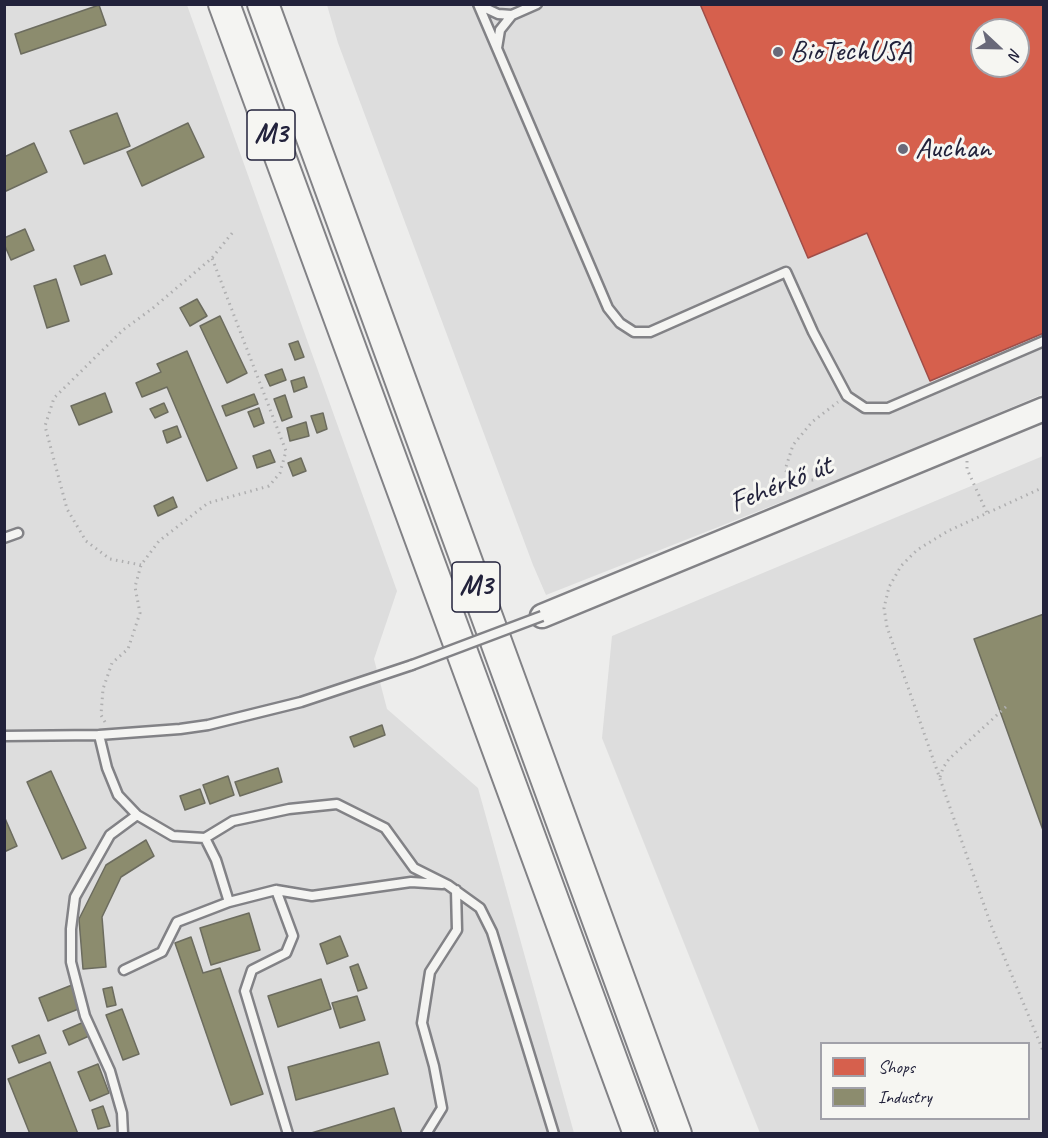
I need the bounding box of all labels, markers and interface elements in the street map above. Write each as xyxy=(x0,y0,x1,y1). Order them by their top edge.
north arrow xyxy=(970,18,1030,78)
place label: BioTechUSA xyxy=(790,34,911,70)
marker: BioTechUSA xyxy=(771,45,785,59)
text: N xyxy=(1004,46,1026,62)
road number: M3 xyxy=(247,110,295,160)
place label: Auchan xyxy=(915,131,991,167)
marker: Auchan xyxy=(896,142,910,156)
street label: Fehérkő út xyxy=(725,448,837,522)
road number: M3 xyxy=(452,562,500,612)
legend xyxy=(820,1042,1030,1120)
text: Shops xyxy=(878,1056,915,1078)
text: Industry xyxy=(878,1086,932,1108)

